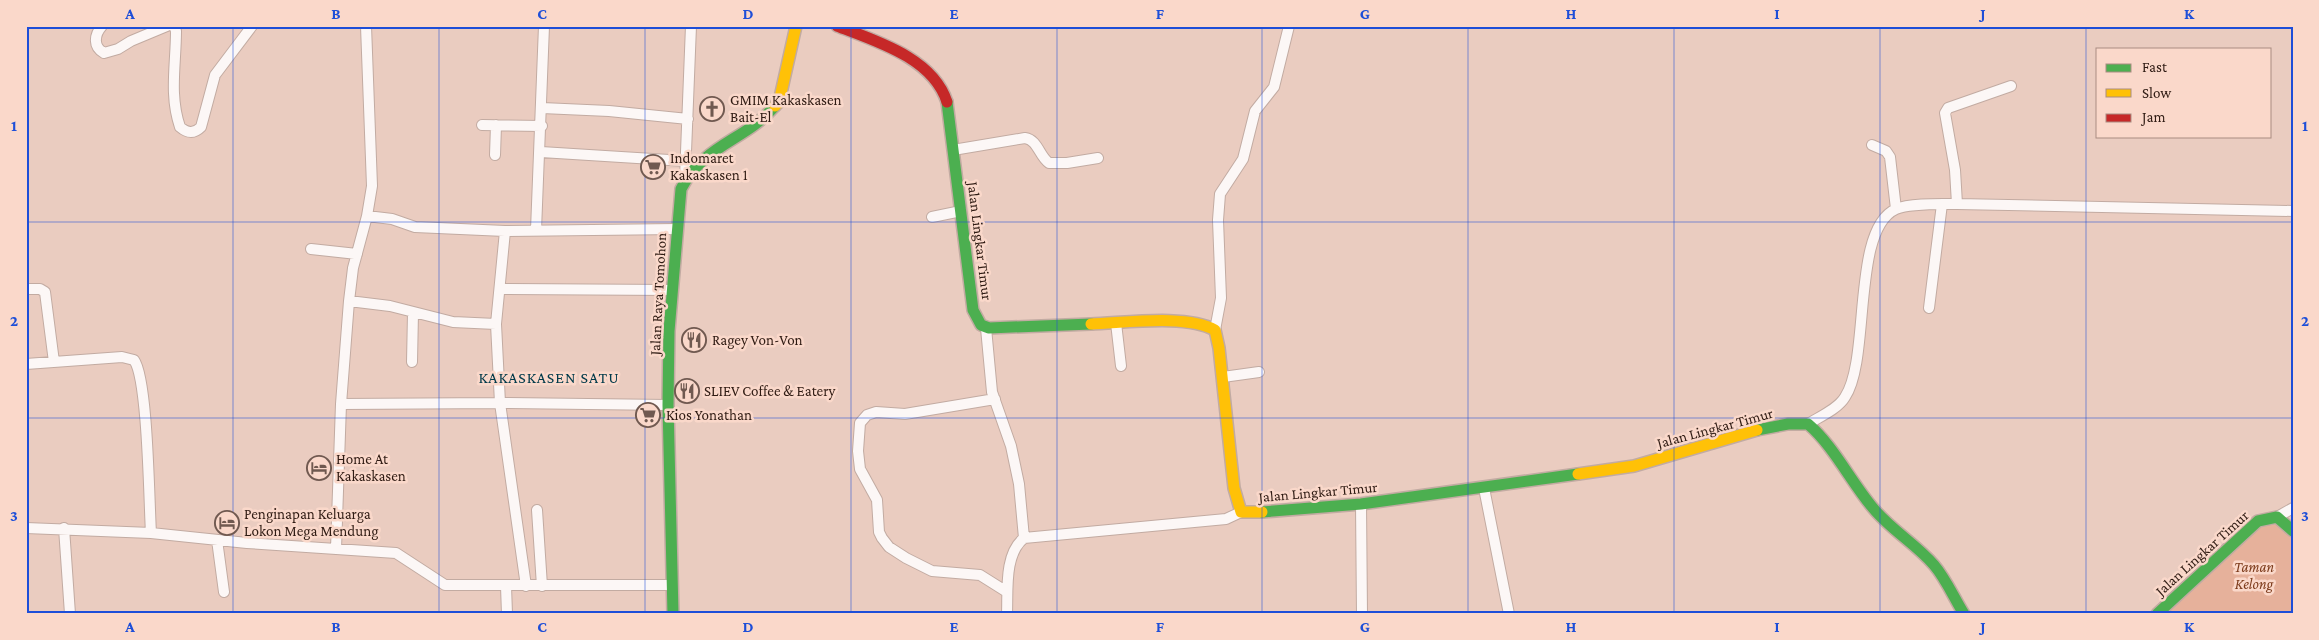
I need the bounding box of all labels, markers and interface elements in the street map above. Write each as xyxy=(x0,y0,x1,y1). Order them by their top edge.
text: A xyxy=(124,5,135,22)
text: B xyxy=(331,5,341,22)
text: C xyxy=(537,5,547,22)
text: D xyxy=(742,5,754,22)
text: E xyxy=(949,5,959,22)
text: F xyxy=(1156,5,1165,22)
text: G xyxy=(1360,5,1370,22)
text: H xyxy=(1566,5,1577,22)
text: I xyxy=(1774,5,1780,22)
text: J xyxy=(1978,5,1986,22)
text: K xyxy=(2184,5,2195,22)
legend xyxy=(2096,48,2272,138)
text: Fast xyxy=(2142,59,2168,75)
text: Slow xyxy=(2142,85,2172,101)
place label: GMIM Kakaskasen Bait-El xyxy=(730,92,842,125)
church icon: GMIM Kakaskasen Bait-El xyxy=(699,96,725,122)
text: Jam xyxy=(2140,109,2165,126)
text: 1 xyxy=(11,117,17,134)
text: 1 xyxy=(2302,117,2308,134)
place label: Indomaret Kakaskasen 1 xyxy=(670,150,748,183)
supermarket icon: Indomaret Kakaskasen 1 xyxy=(640,154,666,180)
street label: Jalan Lingkar Timur xyxy=(964,179,995,302)
street label: Jalan Raya Tomohon xyxy=(647,232,670,358)
text: 2 xyxy=(10,312,18,329)
text: 2 xyxy=(2301,312,2309,329)
restaurant icon: Ragey Von-Von xyxy=(681,327,707,353)
place label: Ragey Von-Von xyxy=(712,332,803,349)
district label: KAKASKASEN SATU xyxy=(478,369,620,386)
restaurant icon: SLIEV Coffee & Eatery xyxy=(674,378,700,404)
place label: SLIEV Coffee & Eatery xyxy=(704,383,836,400)
supermarket icon: Kios Yonathan xyxy=(635,402,661,428)
street label: Jalan Lingkar Timur xyxy=(1653,405,1776,453)
place label: Kios Yonathan xyxy=(666,407,752,423)
place label: Home At Kakaskasen xyxy=(336,451,406,484)
hotel icon: Home At Kakaskasen xyxy=(306,455,332,481)
street label: Jalan Lingkar Timur xyxy=(1256,479,1379,506)
place label: Penginapan Keluarga Lokon Mega Mendung xyxy=(244,506,379,540)
text: 3 xyxy=(10,507,18,524)
street label: Jalan Lingkar Timur xyxy=(2151,507,2253,601)
text: 3 xyxy=(2301,507,2309,524)
hotel icon: Penginapan Keluarga Lokon Mega Mendung xyxy=(214,510,240,536)
park label: Taman Kelong xyxy=(2234,559,2275,593)
text: A xyxy=(124,618,135,635)
text: B xyxy=(331,618,341,635)
text: C xyxy=(537,618,547,635)
text: D xyxy=(742,618,754,635)
text: E xyxy=(949,618,959,635)
text: F xyxy=(1156,618,1165,635)
text: G xyxy=(1360,618,1370,635)
text: H xyxy=(1566,618,1577,635)
text: I xyxy=(1774,618,1780,635)
text: J xyxy=(1978,618,1986,635)
text: K xyxy=(2184,618,2195,635)

